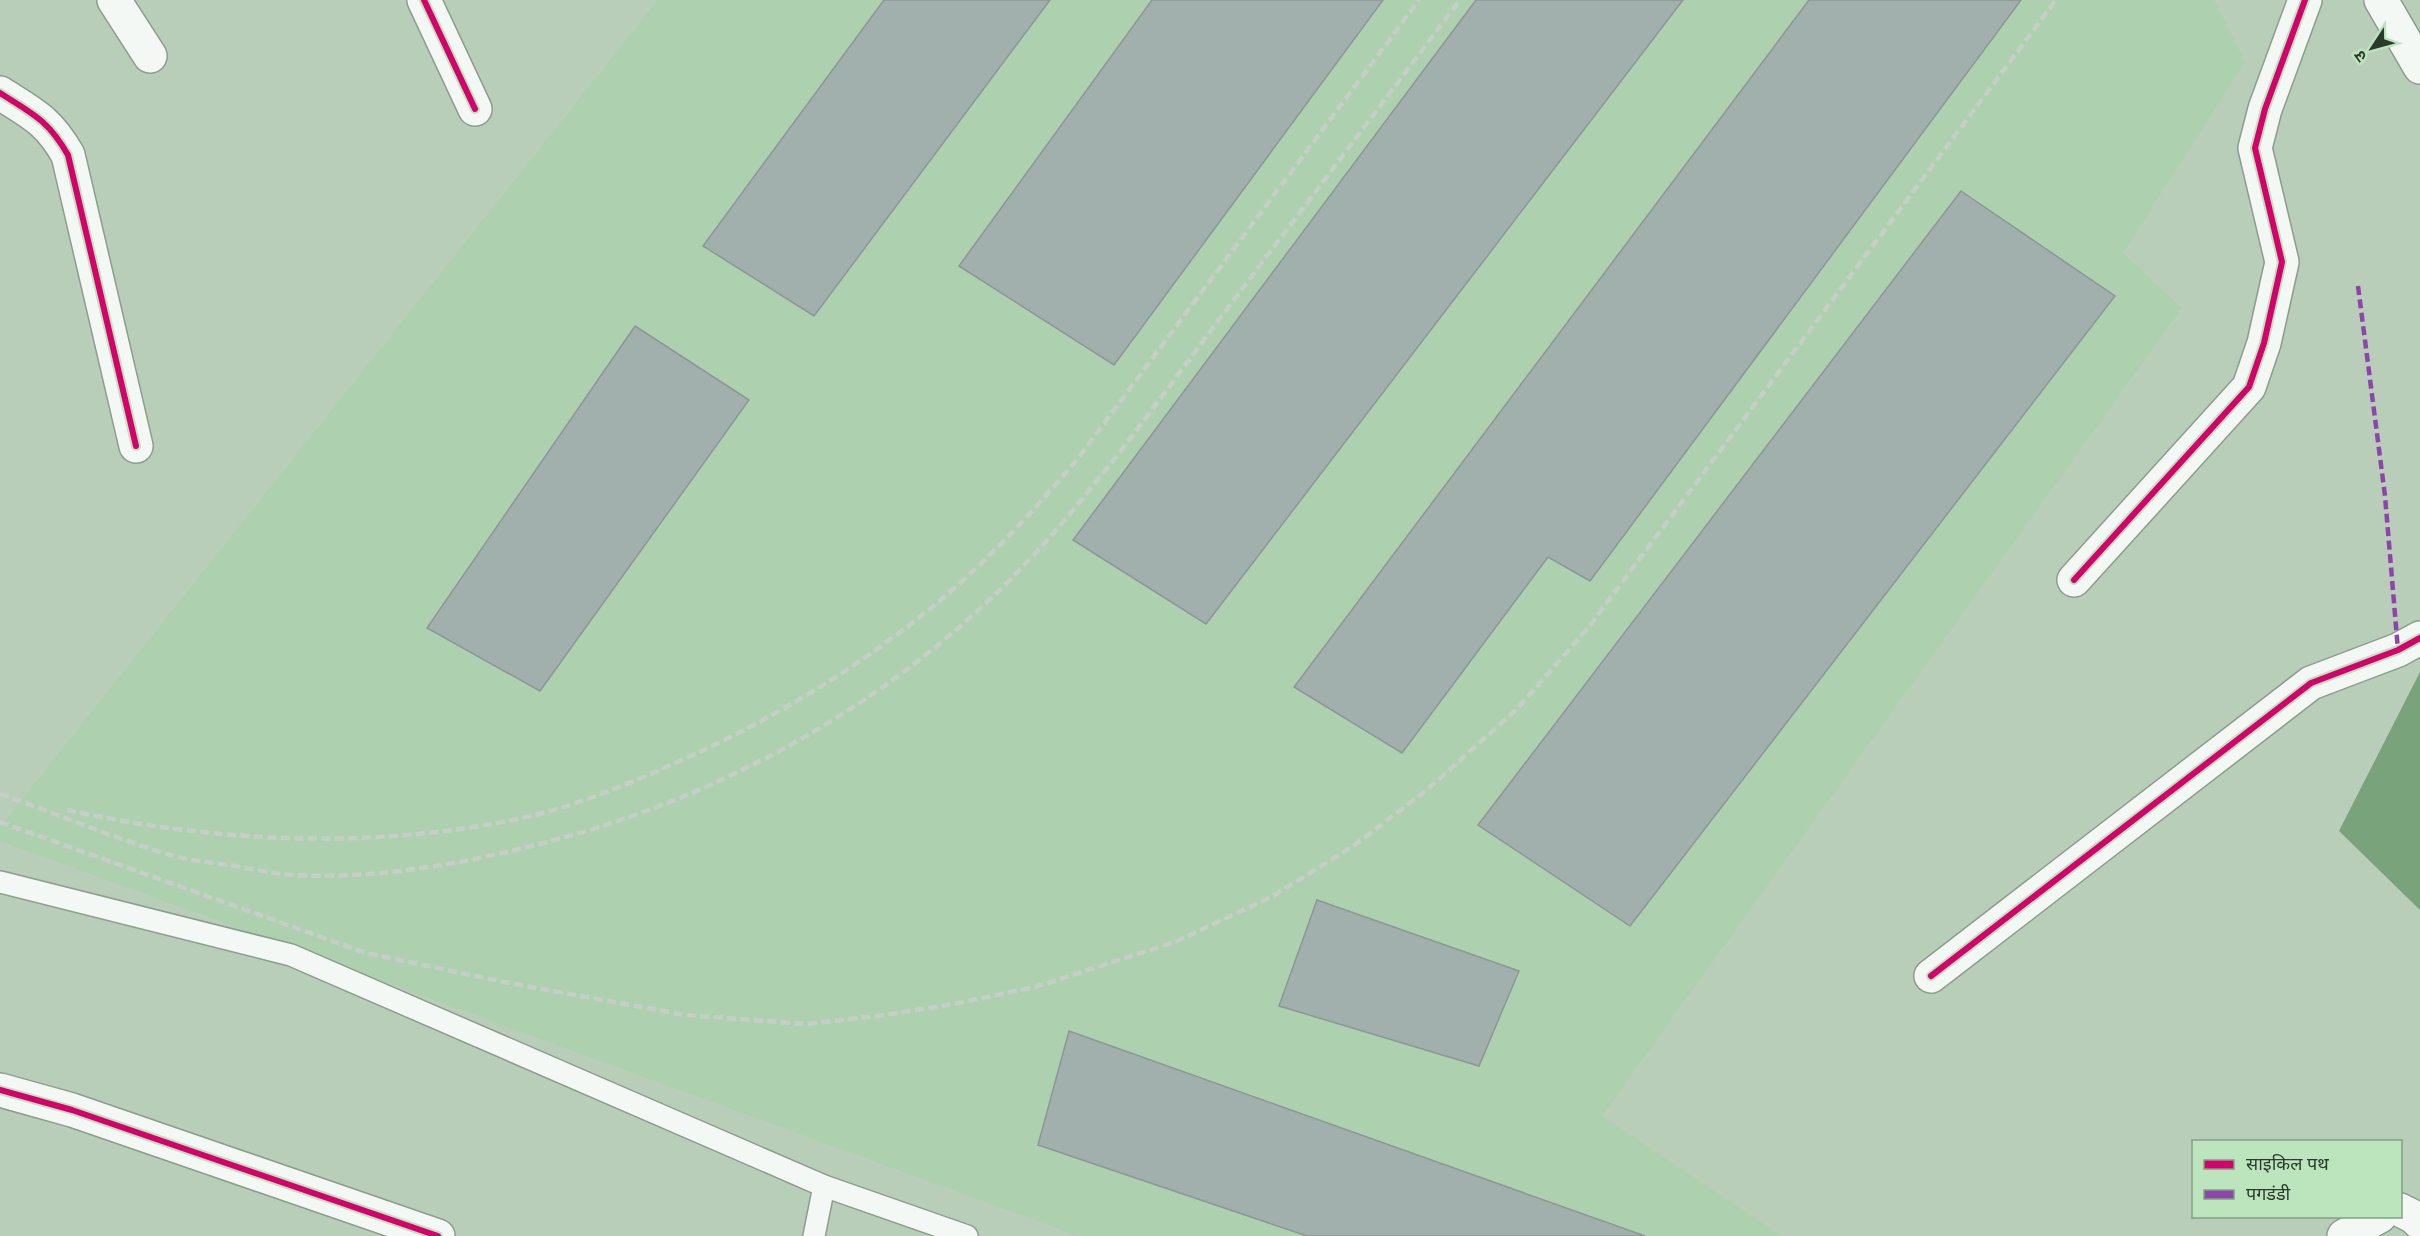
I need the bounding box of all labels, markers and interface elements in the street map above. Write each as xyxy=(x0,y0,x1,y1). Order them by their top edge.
north arrow xyxy=(2342,18,2402,78)
text: उ xyxy=(2348,46,2372,67)
legend xyxy=(2192,1140,2402,1218)
text: साइकिल पथ xyxy=(2246,1151,2329,1175)
text: पगडंडी xyxy=(2246,1181,2291,1205)

